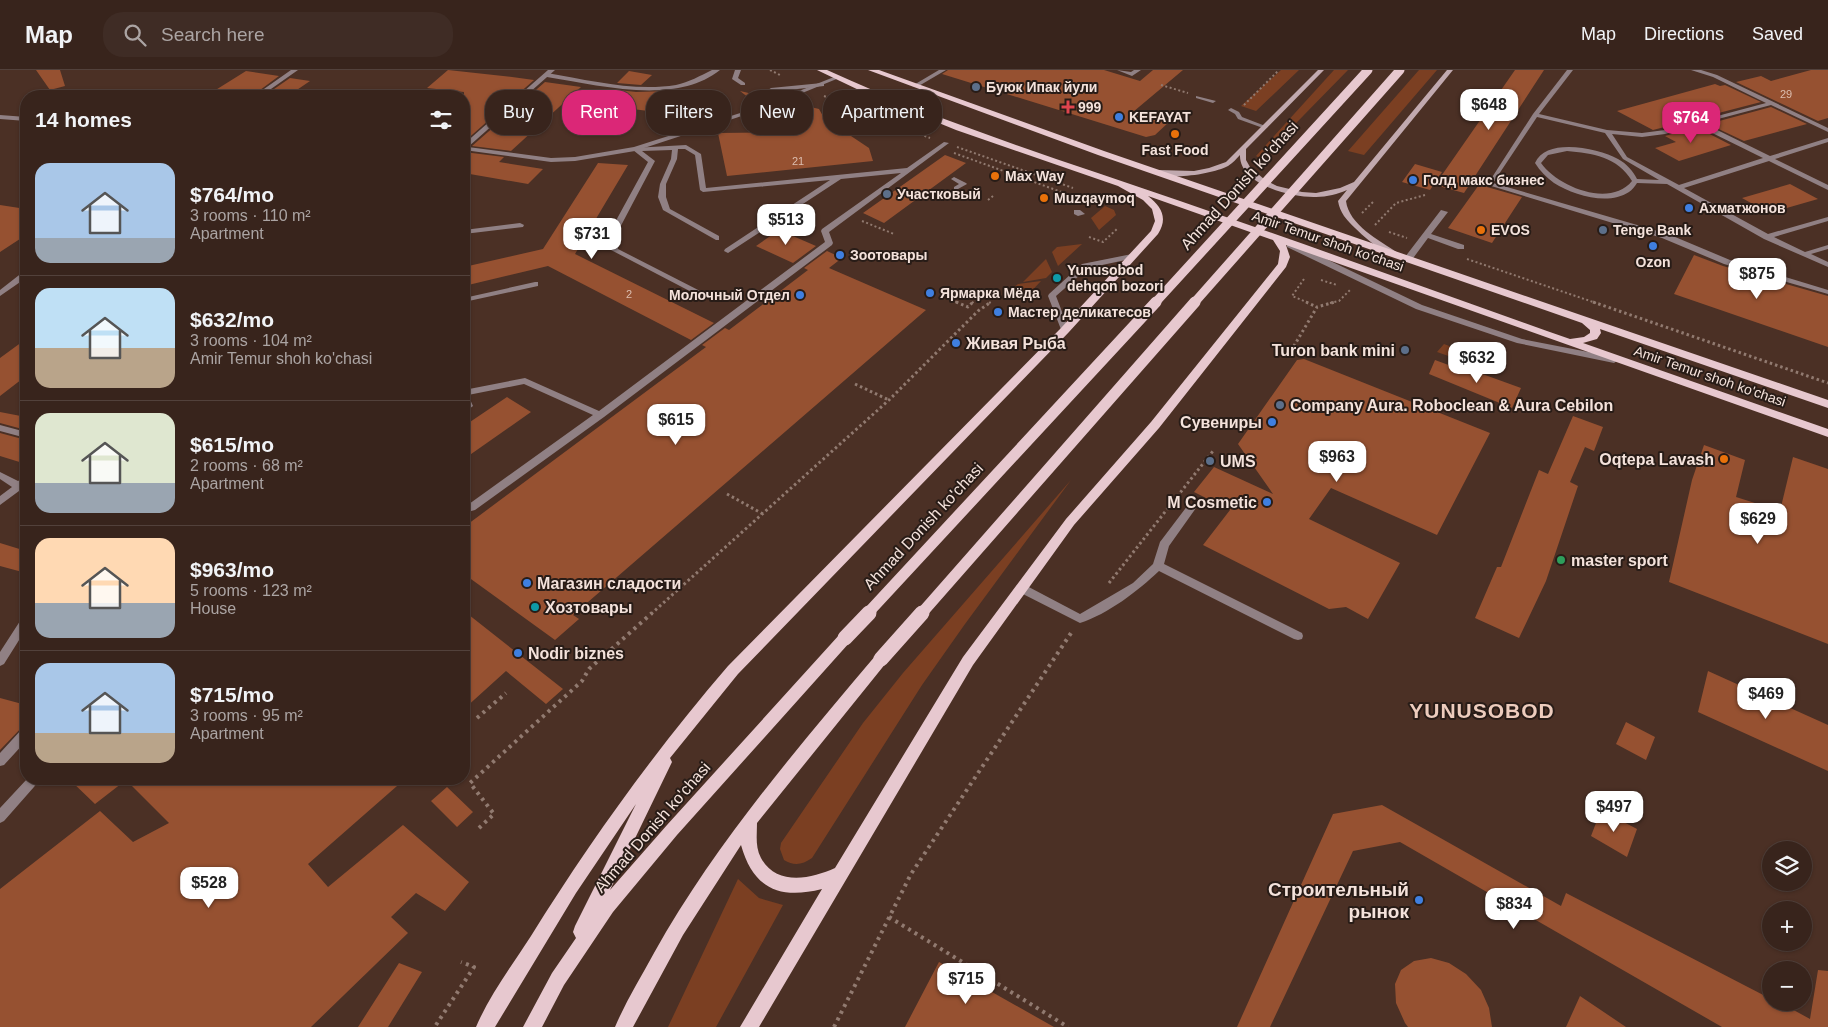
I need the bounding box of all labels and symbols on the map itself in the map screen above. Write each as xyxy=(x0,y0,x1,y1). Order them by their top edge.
place label: Буюк Ипак йули xyxy=(986,79,1097,95)
marker: Буюк Ипак йули xyxy=(970,81,982,93)
pin: $648 xyxy=(1459,88,1519,131)
house number: 29 xyxy=(1780,88,1792,100)
place label: 999 xyxy=(1078,99,1102,115)
marker: 999 xyxy=(1062,101,1074,113)
pin: $764 xyxy=(1661,102,1721,144)
place label: KEFAYAT xyxy=(1129,109,1191,125)
marker: KEFAYAT xyxy=(1113,111,1125,123)
street label: Ahmad Donish ko'chasi xyxy=(1177,118,1301,253)
marker: Fast Food xyxy=(1169,128,1181,140)
place label: Fast Food xyxy=(1142,142,1208,158)
house number: 21 xyxy=(792,155,804,167)
place label: Max Way xyxy=(1005,168,1065,184)
marker: Max Way xyxy=(989,170,1001,182)
place label: Голд макс бизнес xyxy=(1423,172,1545,188)
marker: Голд макс бизнес xyxy=(1407,174,1419,186)
place label: Участковый xyxy=(897,186,981,202)
marker: Участковый xyxy=(881,188,893,200)
place label: Muzqaymoq xyxy=(1054,190,1135,206)
marker: Muzqaymoq xyxy=(1038,192,1050,204)
place label: Ахматжонов xyxy=(1699,200,1786,216)
marker: Ахматжонов xyxy=(1683,202,1695,214)
pin: $513 xyxy=(756,204,816,246)
street label: Amir Temur shoh ko'chasi xyxy=(1250,207,1406,275)
pin: $731 xyxy=(562,218,622,260)
place label: EVOS xyxy=(1491,222,1530,238)
place label: Tenge Bank xyxy=(1613,222,1692,238)
marker: EVOS xyxy=(1475,224,1487,236)
marker: Tenge Bank xyxy=(1597,224,1609,236)
marker: Ozon xyxy=(1647,240,1659,252)
place label: Зоотовары xyxy=(850,247,927,263)
marker: Зоотовары xyxy=(834,249,846,261)
place label: Ozon xyxy=(1636,254,1671,270)
pin: $875 xyxy=(1727,258,1787,300)
place label: Yunusobod dehqon bozori xyxy=(1067,262,1163,294)
marker: Yunusobod dehqon bozori xyxy=(1051,272,1063,284)
place label: Ярмарка Мёда xyxy=(940,285,1040,301)
place label: Молочный Отдел xyxy=(669,287,790,303)
marker: Ярмарка Мёда xyxy=(924,287,936,299)
house number: 2 xyxy=(626,288,632,300)
marker: Молочный Отдел xyxy=(794,289,806,301)
place label: Мастер деликатесов xyxy=(1008,304,1151,320)
marker: Мастер деликатесов xyxy=(992,306,1004,318)
place label: Живая Рыба xyxy=(965,335,1066,352)
marker: Живая Рыба xyxy=(950,337,962,349)
place label: Turon bank mini xyxy=(1272,342,1395,359)
pin: $632 xyxy=(1447,342,1507,384)
street label: Amir Temur shoh ko'chasi xyxy=(1632,342,1788,410)
marker: Turon bank mini xyxy=(1399,344,1411,356)
place label: Company Aura. Roboclean & Aura Cebilon xyxy=(1290,397,1613,414)
marker: Company Aura. Roboclean & Aura Cebilon xyxy=(1274,399,1286,411)
pin: $615 xyxy=(646,404,706,446)
place label: Сувениры xyxy=(1180,414,1262,431)
marker: Сувениры xyxy=(1266,416,1278,428)
pin: $963 xyxy=(1307,440,1367,483)
place label: Oqtepa Lavash xyxy=(1599,451,1714,468)
place label: UMS xyxy=(1220,453,1256,470)
marker: Oqtepa Lavash xyxy=(1718,453,1730,465)
marker: UMS xyxy=(1204,455,1216,467)
street label: Ahmad Donish ko'chasi xyxy=(860,460,986,593)
place label: M Cosmetic xyxy=(1167,494,1257,511)
marker: M Cosmetic xyxy=(1261,496,1273,508)
pin: $629 xyxy=(1728,502,1788,545)
place label: master sport xyxy=(1571,552,1669,569)
marker: master sport xyxy=(1555,554,1567,566)
place label: Магазин сладости xyxy=(537,575,681,592)
marker: Магазин сладости xyxy=(521,577,533,589)
place label: Хозтовары xyxy=(545,599,632,616)
marker: Хозтовары xyxy=(529,601,541,613)
place label: Nodir biznes xyxy=(528,645,624,662)
marker: Nodir biznes xyxy=(512,647,524,659)
pin: $469 xyxy=(1736,678,1796,720)
district label: YUNUSOBOD xyxy=(1409,699,1555,722)
street label: Ahmad Donish ko'chasi xyxy=(591,759,713,896)
pin: $497 xyxy=(1584,790,1644,833)
pin: $528 xyxy=(179,866,239,909)
place label: Строительный рынок xyxy=(1268,879,1409,922)
pin: $834 xyxy=(1484,888,1544,930)
marker: Строительный рынок xyxy=(1413,894,1425,906)
pin: $715 xyxy=(936,962,996,1005)

